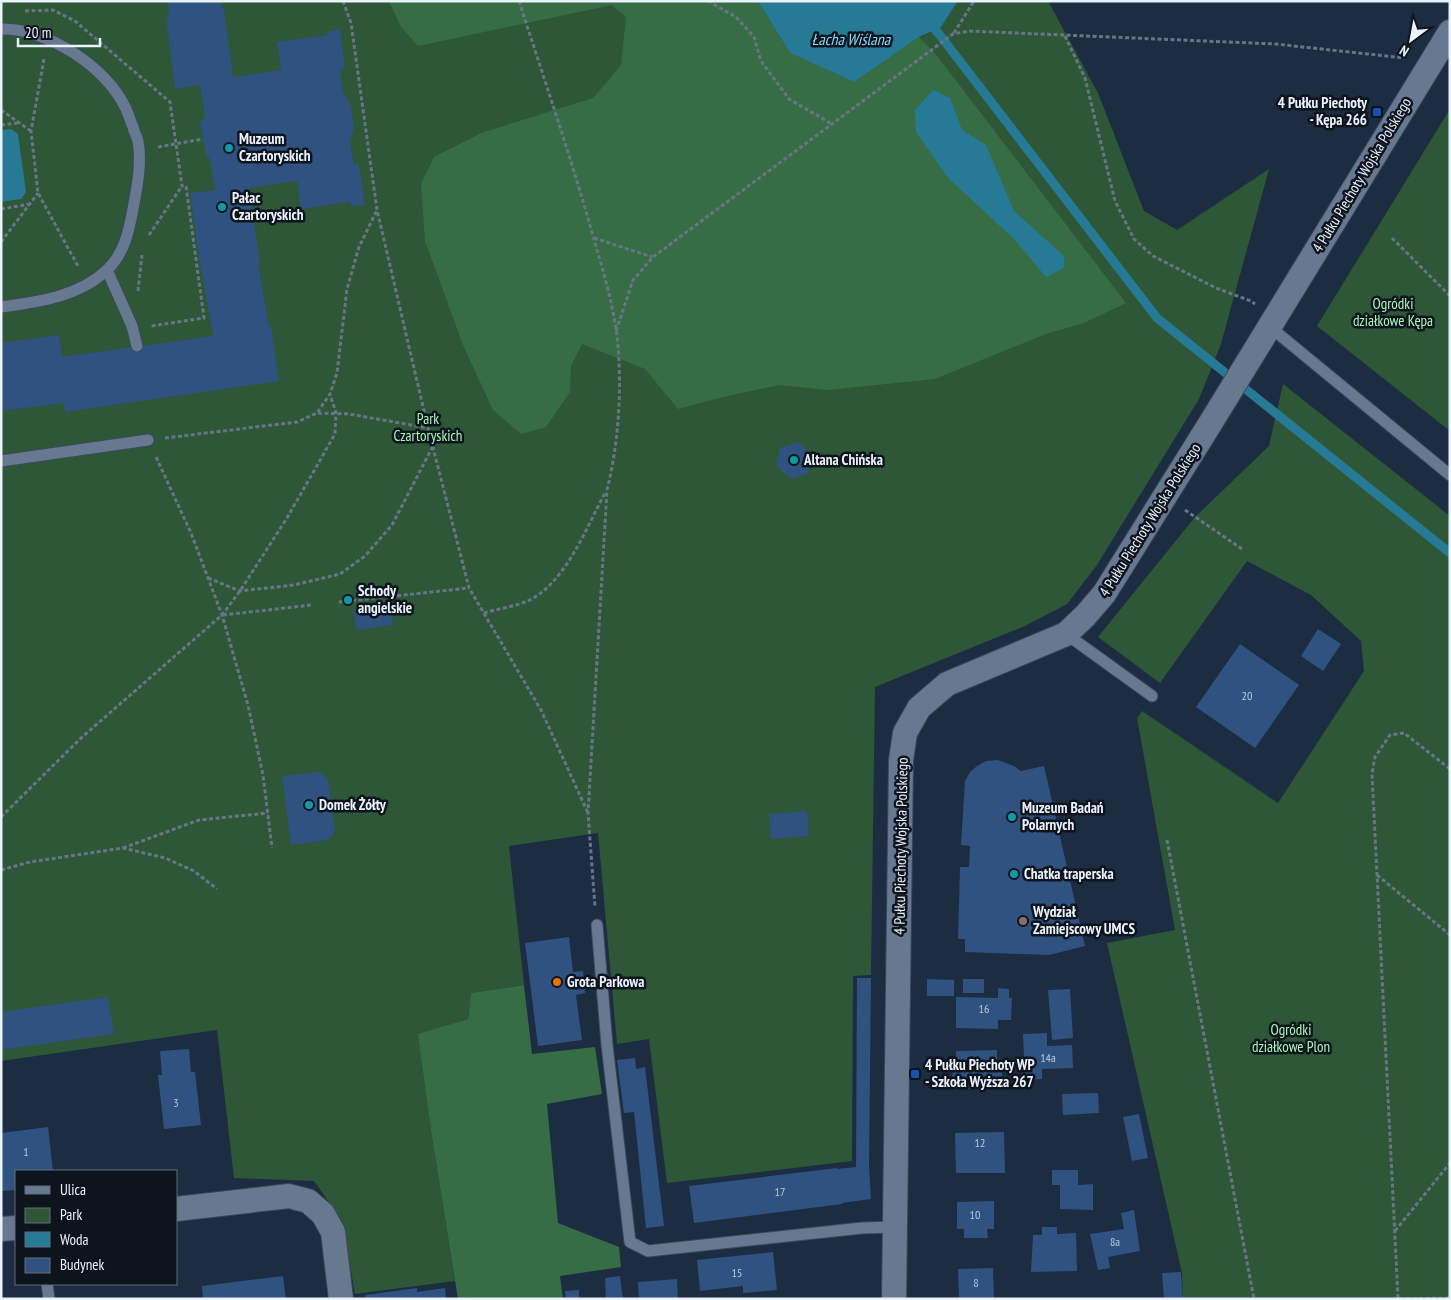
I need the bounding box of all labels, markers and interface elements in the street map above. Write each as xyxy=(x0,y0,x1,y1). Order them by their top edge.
scale bar xyxy=(18,15,100,47)
north arrow xyxy=(1386,15,1436,65)
text: 20 m xyxy=(25,23,51,42)
water label: Łacha Wiślana xyxy=(812,29,892,49)
text: N xyxy=(1396,41,1412,61)
place label: 4 Pułku Piechoty - Kępa 266 xyxy=(1278,93,1368,129)
street label: 4 Pułku Piechoty Wojska Polskiego xyxy=(1308,94,1415,256)
marker: 4 Pułku Piechoty - Kępa 266 xyxy=(1371,106,1383,118)
place label: Muzeum Czartoryskich xyxy=(239,129,311,165)
marker: Muzeum Czartoryskich xyxy=(223,142,235,154)
place label: Pałac Czartoryskich xyxy=(232,188,304,224)
marker: Pałac Czartoryskich xyxy=(216,201,228,213)
park label: Ogródki działkowe Kępa xyxy=(1353,294,1433,330)
park label: Park Czartoryskich xyxy=(394,409,462,445)
street label: 4 Pułku Piechoty Wojska Polskiego xyxy=(1095,440,1205,600)
place label: Altana Chińska xyxy=(803,450,883,469)
marker: Altana Chińska xyxy=(788,454,800,466)
place label: Schody angielskie xyxy=(358,581,412,617)
marker: Schody angielskie xyxy=(342,594,354,606)
house number: 20 xyxy=(1242,688,1252,703)
street label: 4 Pułku Piechoty Wojska Polskiego xyxy=(889,757,912,935)
place label: Domek Żółty xyxy=(319,795,387,814)
place label: Muzeum Badań Polarnych xyxy=(1022,798,1104,834)
marker: Domek Żółty xyxy=(303,799,315,811)
marker: Muzeum Badań Polarnych xyxy=(1006,811,1018,823)
place label: Chatka traperska xyxy=(1024,864,1114,883)
marker: Chatka traperska xyxy=(1008,868,1020,880)
place label: Wydział Zamiejscowy UMCS xyxy=(1032,902,1135,938)
marker: Wydział Zamiejscowy UMCS xyxy=(1017,915,1029,927)
place label: Grota Parkowa xyxy=(567,972,644,991)
marker: Grota Parkowa xyxy=(551,976,563,988)
house number: 16 xyxy=(979,1001,989,1016)
park label: Ogródki działkowe Plon xyxy=(1252,1020,1330,1056)
house number: 14a xyxy=(1040,1050,1056,1065)
place label: 4 Pułku Piechoty WP - Szkoła Wyższa 267 xyxy=(925,1055,1035,1091)
marker: 4 Pułku Piechoty WP - Szkoła Wyższa 267 xyxy=(909,1068,921,1080)
house number: 3 xyxy=(173,1095,179,1110)
house number: 12 xyxy=(975,1135,985,1150)
house number: 1 xyxy=(23,1144,29,1159)
legend xyxy=(15,1170,178,1285)
text: Ulica xyxy=(60,1180,86,1199)
house number: 17 xyxy=(775,1184,785,1199)
text: Park xyxy=(60,1205,82,1224)
house number: 10 xyxy=(970,1207,980,1222)
text: Woda xyxy=(60,1230,89,1249)
house number: 8a xyxy=(1110,1234,1120,1249)
text: Budynek xyxy=(60,1255,104,1274)
house number: 15 xyxy=(732,1265,742,1280)
house number: 8 xyxy=(973,1275,979,1290)

